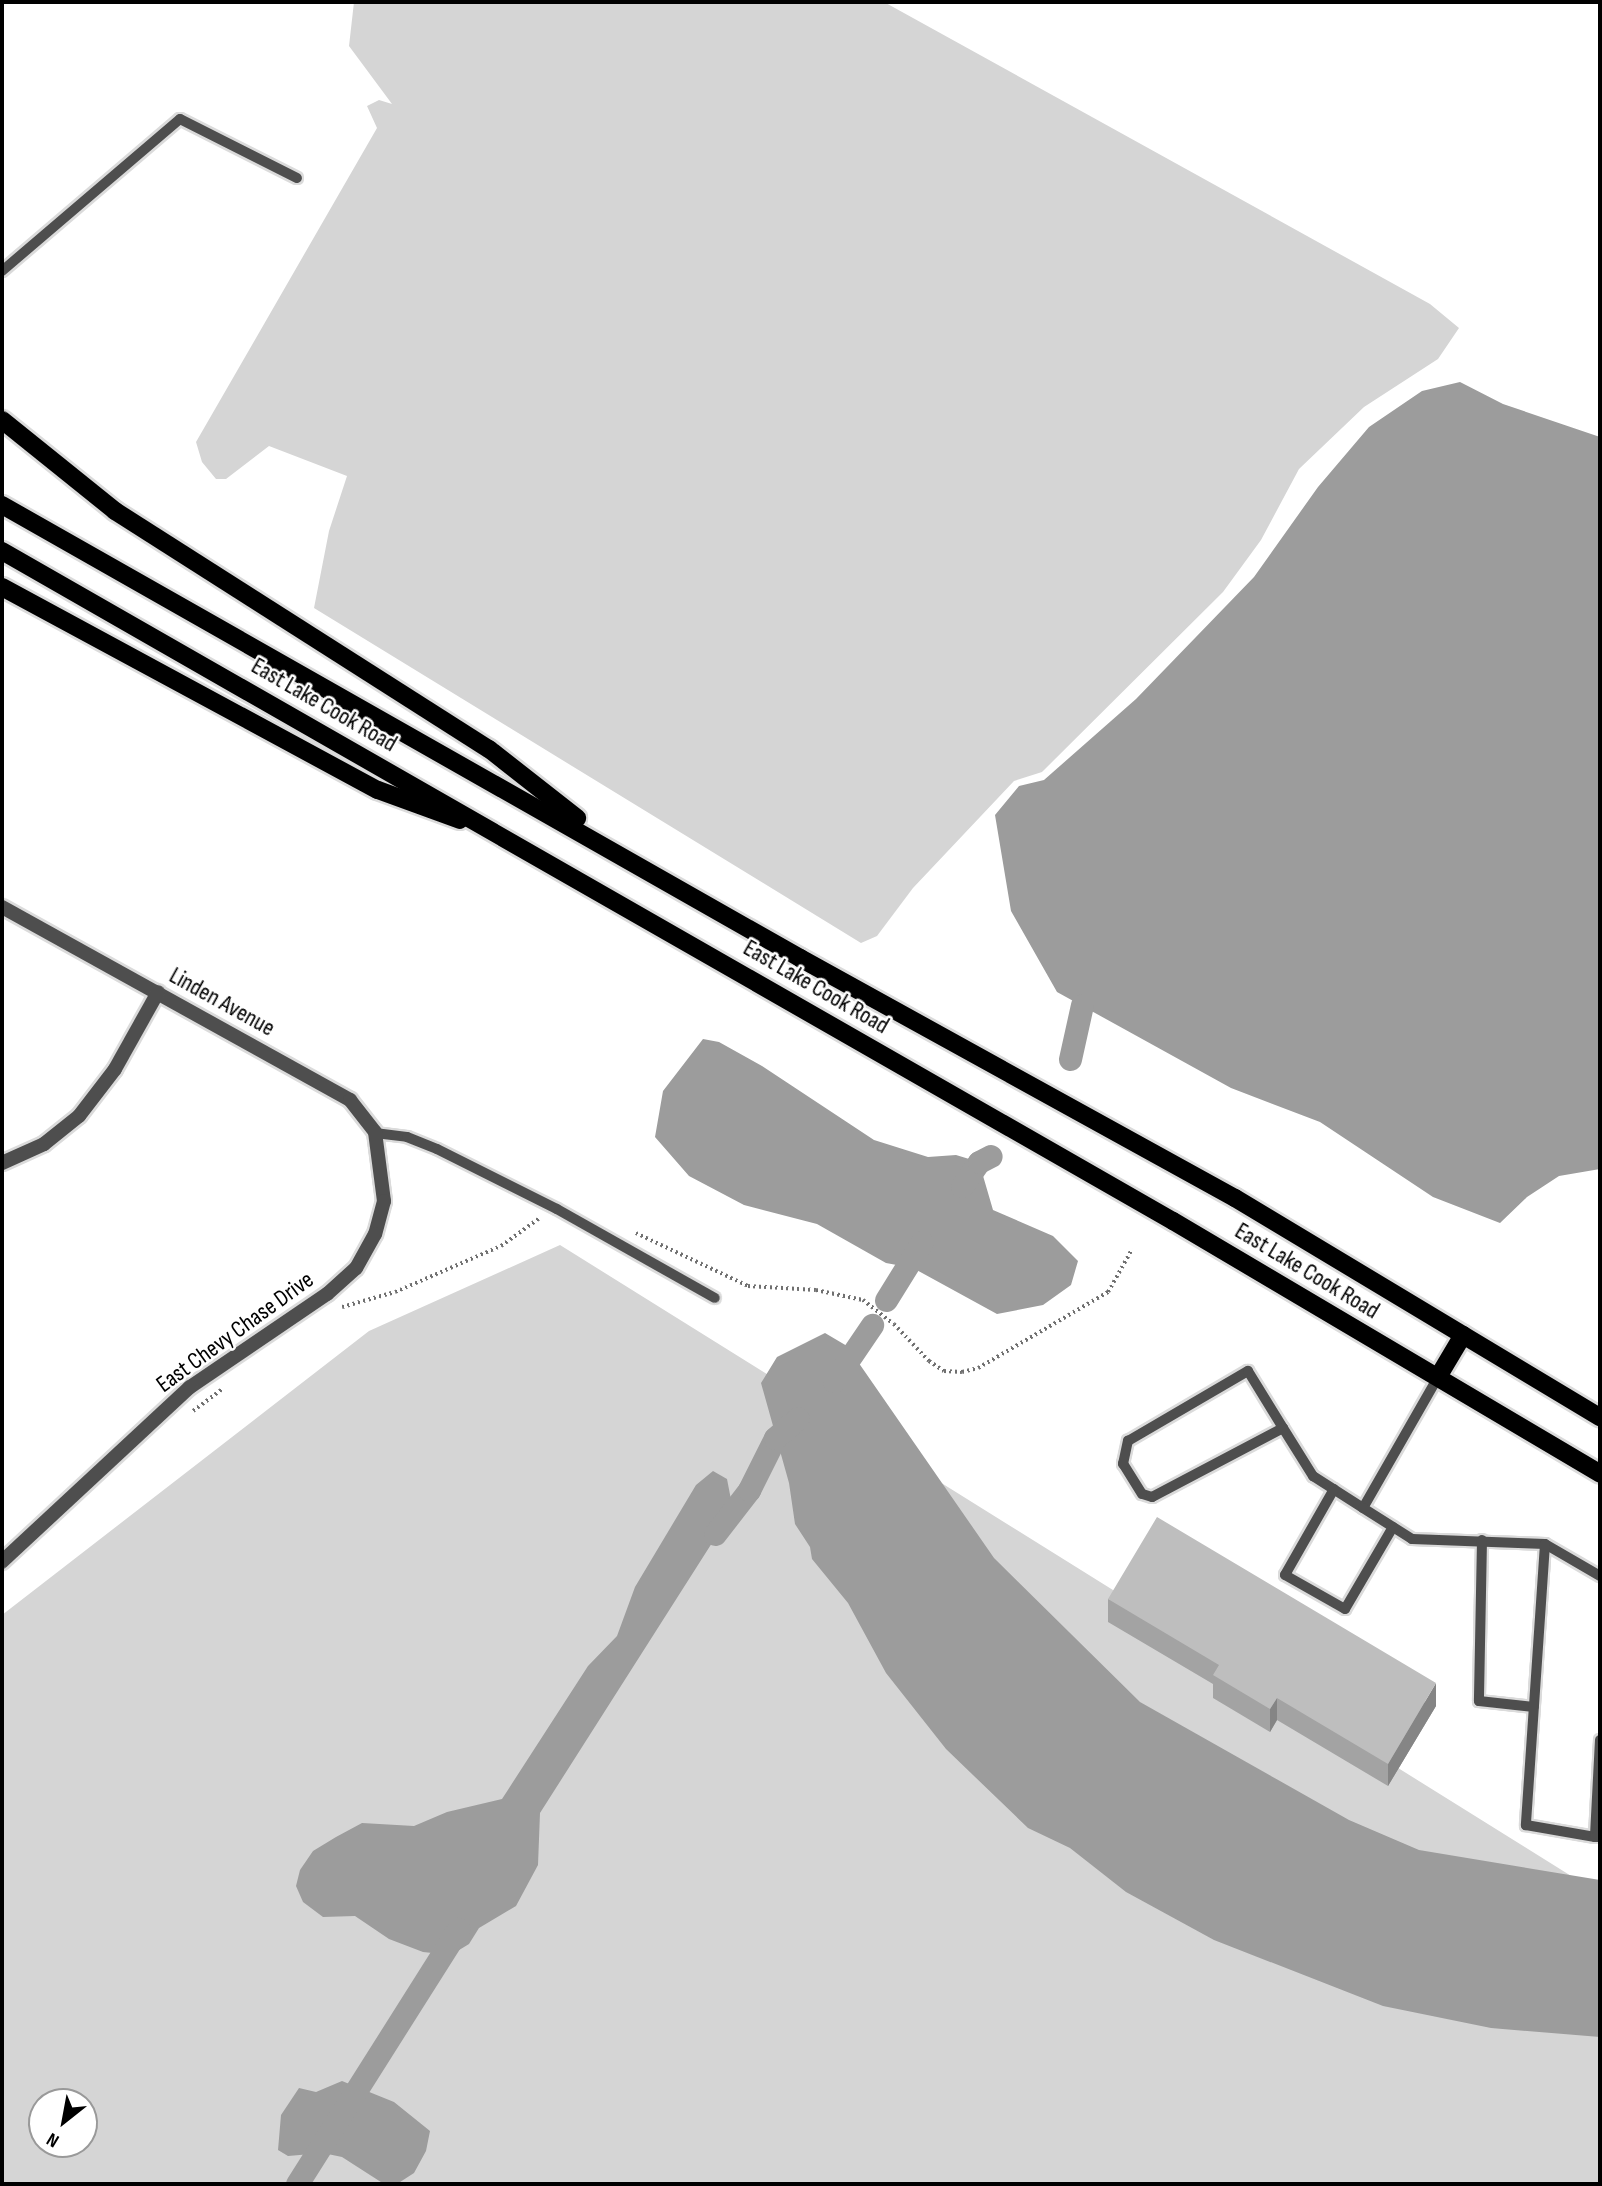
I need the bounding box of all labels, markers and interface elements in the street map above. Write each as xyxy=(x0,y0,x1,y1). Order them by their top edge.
street label: East Lake Cook Road xyxy=(246,652,402,758)
street label: East Lake Cook Road xyxy=(738,934,894,1040)
street label: Linden Avenue xyxy=(164,961,280,1043)
street label: East Lake Cook Road xyxy=(1230,1217,1384,1325)
street label: East Chevy Chase Drive xyxy=(151,1265,319,1399)
north arrow xyxy=(28,2088,98,2158)
text: N xyxy=(43,2127,63,2152)

